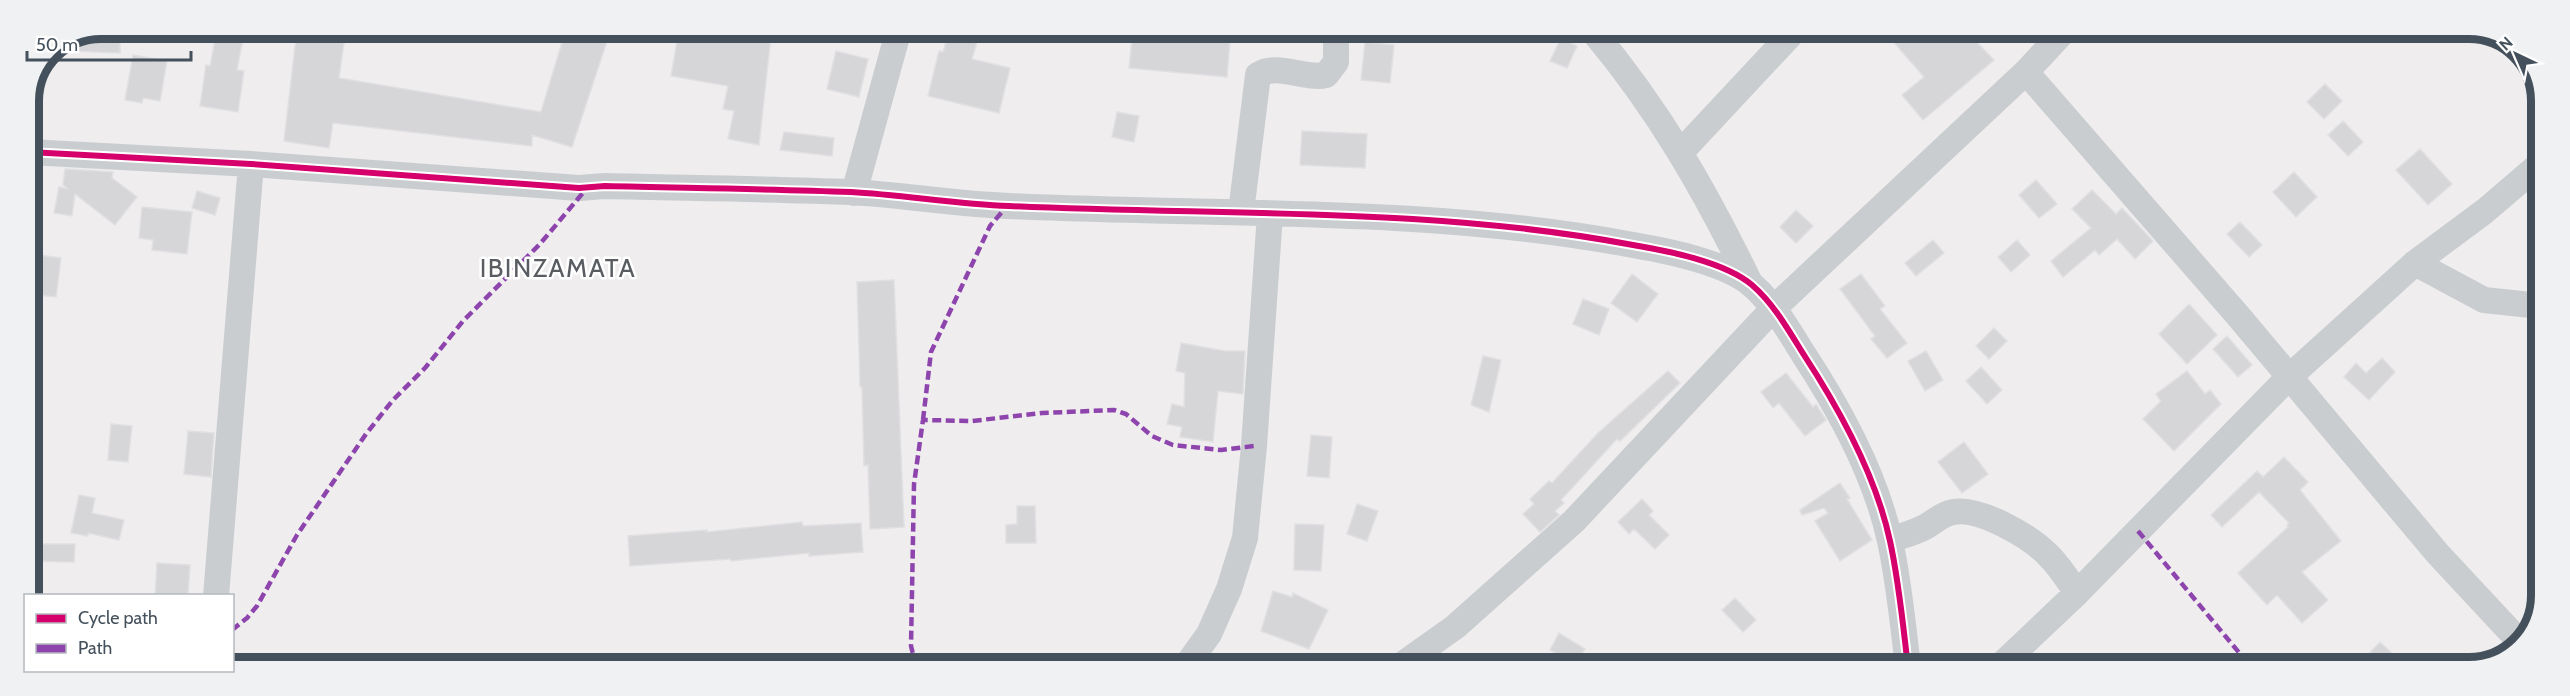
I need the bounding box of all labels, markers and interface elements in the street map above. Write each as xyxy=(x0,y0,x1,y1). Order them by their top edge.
scale bar xyxy=(27,24,190,62)
north arrow xyxy=(2486,24,2546,84)
text: N xyxy=(2495,33,2517,54)
text: 50 m xyxy=(36,34,78,56)
district label: IBINZAMATA xyxy=(480,252,636,284)
legend xyxy=(24,594,234,672)
text: Cycle path xyxy=(78,607,158,629)
text: Path xyxy=(78,637,112,659)

